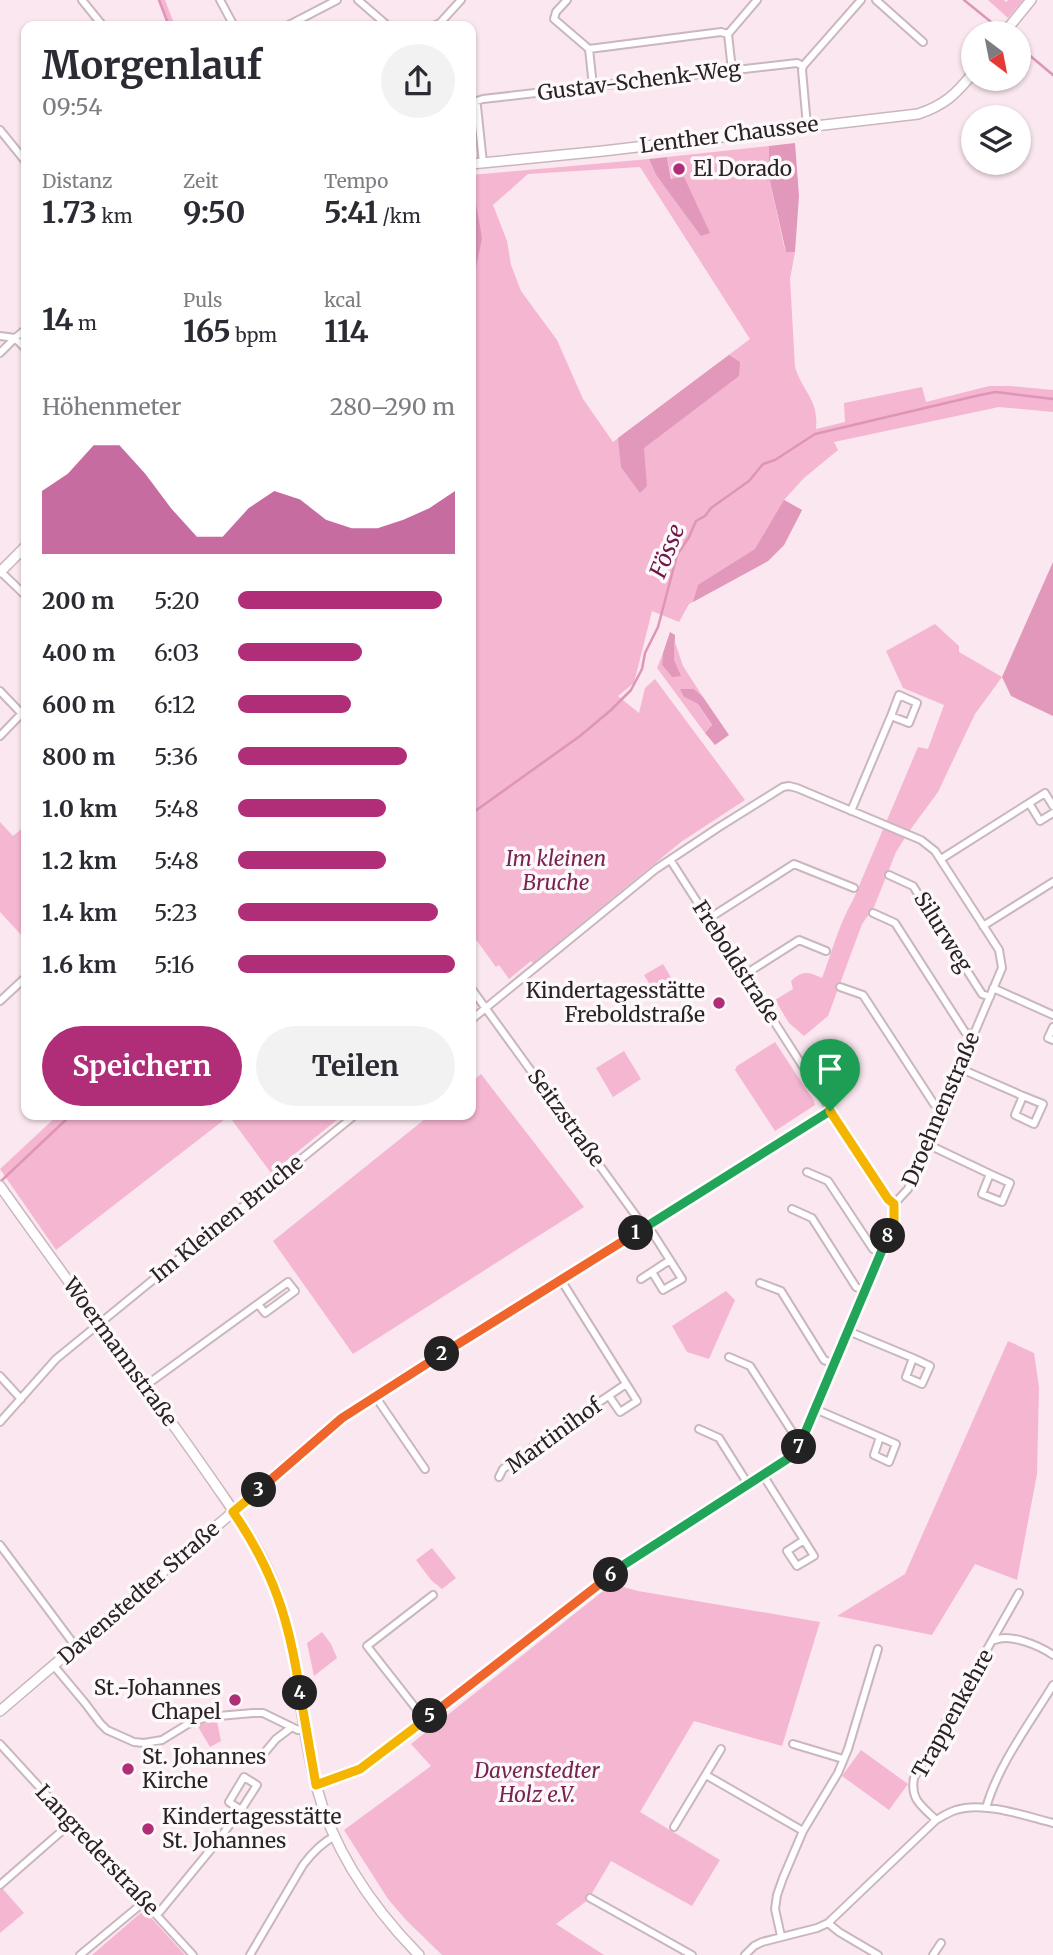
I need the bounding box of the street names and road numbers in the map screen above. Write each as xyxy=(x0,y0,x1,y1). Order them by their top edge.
street label: Gustav-Schenk-Weg xyxy=(536,55,742,106)
street label: Lenther Chaussee xyxy=(638,110,820,159)
street label: Silurweg xyxy=(908,887,979,977)
street label: Freboldstraße xyxy=(687,895,786,1028)
street label: Droehnenstraße xyxy=(896,1028,985,1190)
street label: Seitzstraße xyxy=(522,1064,611,1172)
street label: Im Kleinen Bruche xyxy=(145,1149,308,1288)
street label: Woermannstraße xyxy=(57,1271,183,1431)
street label: Martinihof xyxy=(501,1391,607,1479)
street label: Davenstedter Straße xyxy=(53,1515,225,1670)
street label: Trappenkehre xyxy=(906,1644,999,1783)
street label: Langrederstraße xyxy=(30,1779,165,1921)

